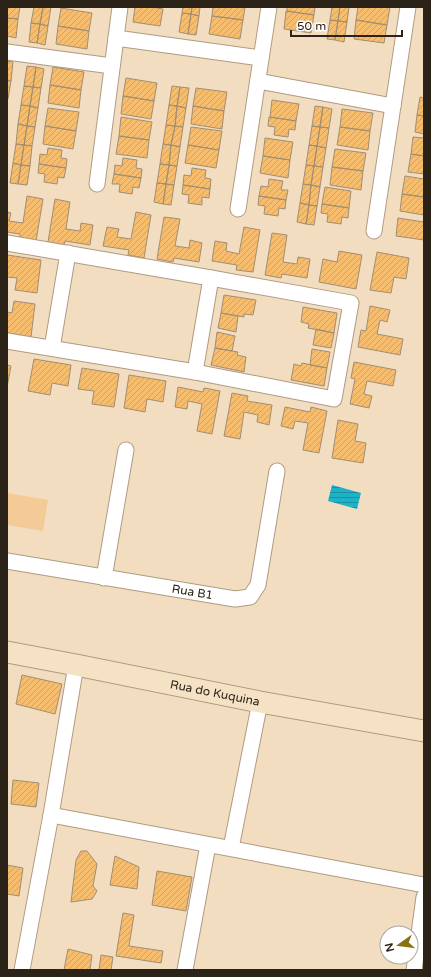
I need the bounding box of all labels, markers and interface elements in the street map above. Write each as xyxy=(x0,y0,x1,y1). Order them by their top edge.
scale bar xyxy=(291,12,402,38)
text: 50 m xyxy=(297,19,326,33)
street label: Rua B1 xyxy=(171,582,214,602)
street label: Rua do Kuquina xyxy=(169,677,261,709)
north arrow xyxy=(379,925,419,965)
text: N xyxy=(382,941,397,953)

